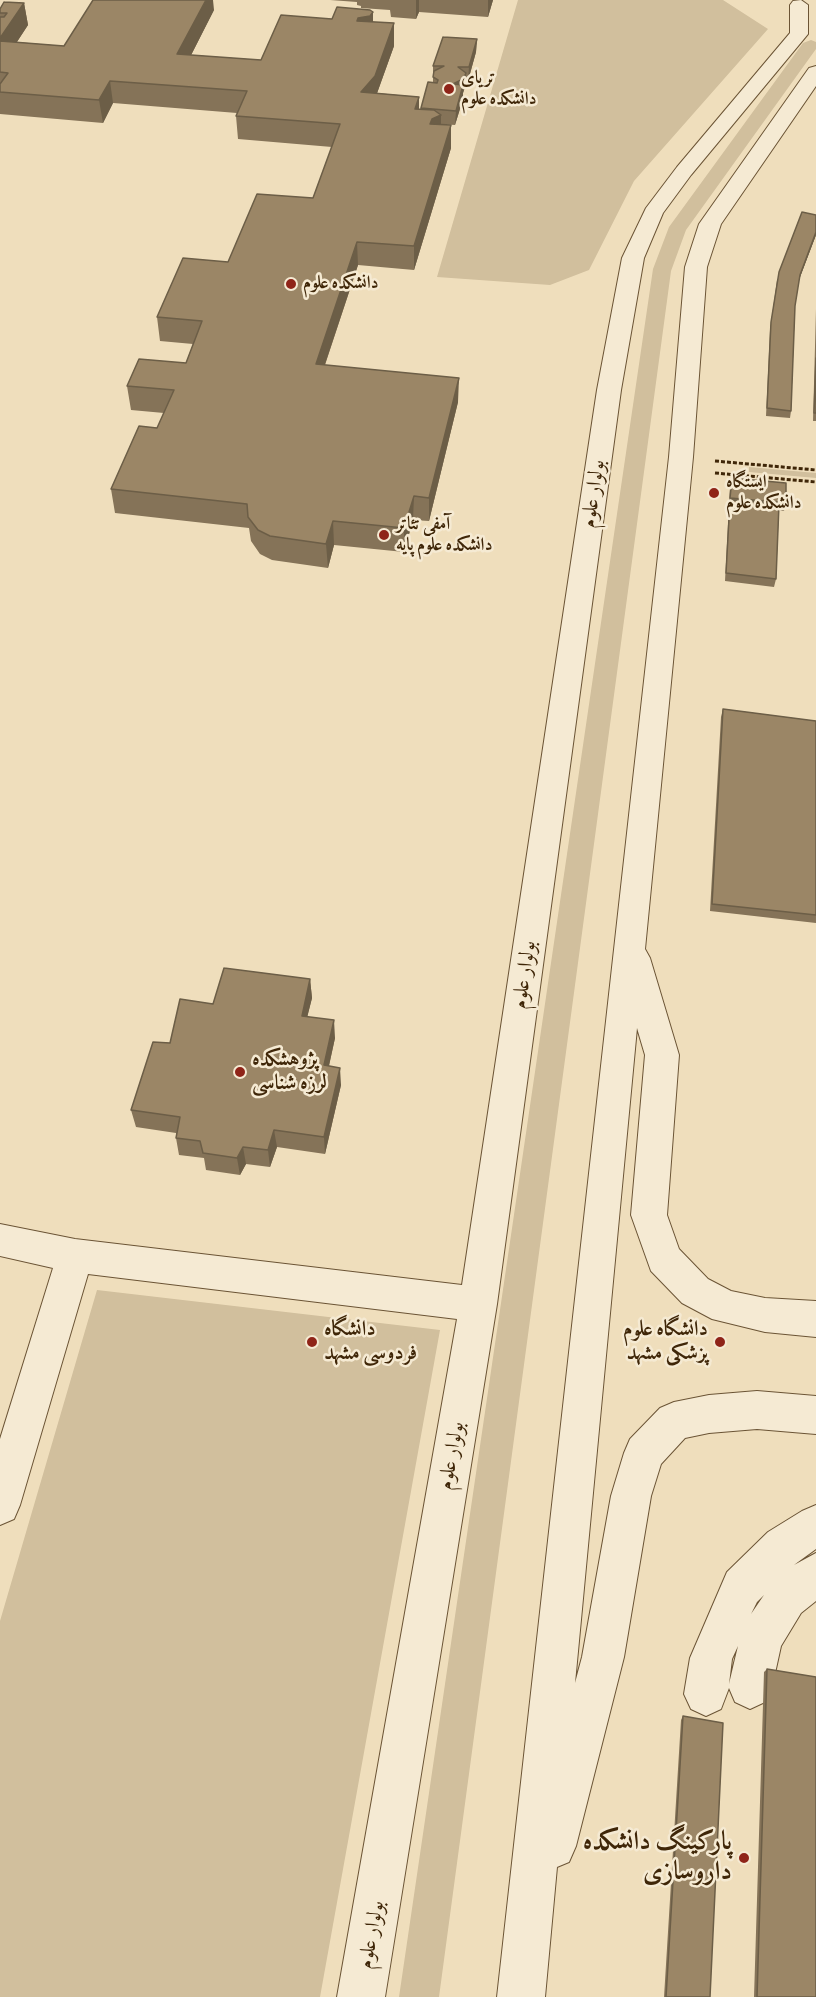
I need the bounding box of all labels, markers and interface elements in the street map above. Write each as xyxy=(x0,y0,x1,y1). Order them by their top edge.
place label: تریای دانشکده علوم xyxy=(461,68,537,110)
marker: تریای دانشکده علوم xyxy=(442,82,456,96)
place label: دانشکده علوم xyxy=(303,273,379,295)
marker: دانشکده علوم xyxy=(284,277,298,291)
street label: بولوار علوم xyxy=(577,458,611,530)
place label: ایستگاه دانشکده علوم xyxy=(726,472,802,514)
marker: ایستگاه دانشکده علوم xyxy=(707,486,721,500)
place label: آمفی تئاتر دانشکده علوم پایه xyxy=(396,514,493,556)
marker: آمفی تئاتر دانشکده علوم پایه xyxy=(377,528,391,542)
street label: بولوار علوم xyxy=(508,939,542,1011)
place label: پژوهشکده لرزه شناسی xyxy=(252,1047,327,1097)
marker: پژوهشکده لرزه شناسی xyxy=(233,1065,247,1079)
place label: دانشگاه فردوسی مشهد xyxy=(324,1317,417,1367)
place label: دانشگاه علوم پزشکی مشهد xyxy=(623,1317,708,1367)
marker: دانشگاه فردوسی مشهد xyxy=(305,1335,319,1349)
marker: دانشگاه علوم پزشکی مشهد xyxy=(713,1335,727,1349)
street label: بولوار علوم xyxy=(434,1420,470,1492)
place label: پارکینگ دانشکده داروسازی xyxy=(583,1827,732,1888)
marker: پارکینگ دانشکده داروسازی xyxy=(737,1851,751,1865)
street label: بولوار علوم xyxy=(354,1899,390,1971)

